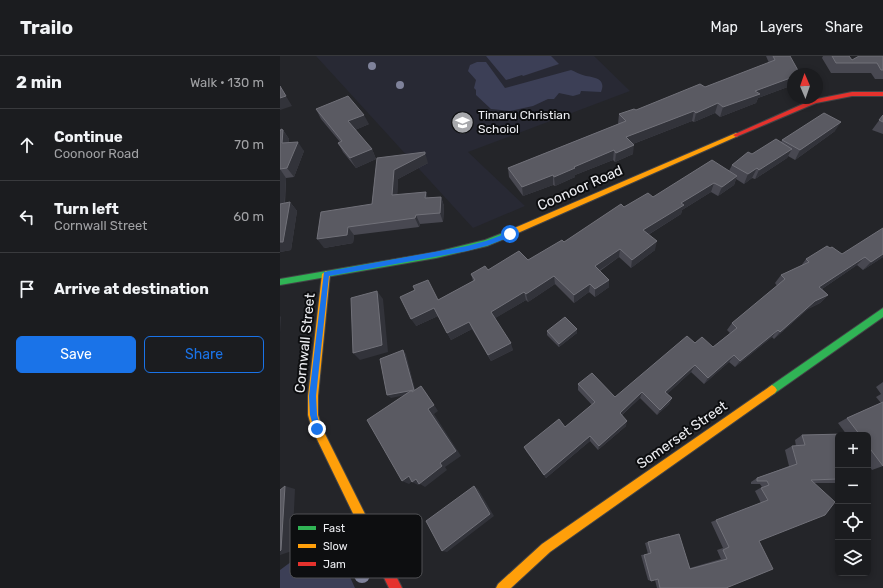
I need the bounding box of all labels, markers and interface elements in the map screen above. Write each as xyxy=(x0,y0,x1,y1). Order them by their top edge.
text: Trailo xyxy=(20,16,73,39)
text: Map xyxy=(711,19,738,36)
text: Layers xyxy=(760,19,803,36)
text: Share xyxy=(825,19,863,36)
north arrow xyxy=(787,68,823,104)
text: 2 min xyxy=(16,72,62,92)
text: Walk · 130 m xyxy=(190,75,264,90)
place label: Timaru Christian Schoiol xyxy=(478,108,570,136)
school or university icon: Timaru Christian Schoiol xyxy=(450,109,476,135)
text: Continue xyxy=(54,128,123,146)
icon: ahead xyxy=(16,134,38,156)
text: 70 m xyxy=(234,137,264,152)
text: Coonoor Road xyxy=(54,146,139,161)
street label: Coonoor Road xyxy=(535,162,625,214)
text: Turn left xyxy=(54,200,119,218)
icon: left xyxy=(16,206,38,228)
text: 60 m xyxy=(233,209,264,224)
text: Cornwall Street xyxy=(54,218,147,233)
route start xyxy=(501,225,519,243)
icon: arrive xyxy=(16,278,38,300)
text: Arrive at destination xyxy=(54,280,209,298)
street label: Cornwall Street xyxy=(291,292,319,394)
button: Save xyxy=(16,336,136,373)
button: Share xyxy=(144,336,264,373)
street label: Somerset Street xyxy=(633,397,731,473)
route end xyxy=(308,420,326,438)
map controls xyxy=(835,432,871,576)
button: + xyxy=(835,432,871,468)
button: − xyxy=(835,468,871,504)
button: locate xyxy=(835,504,871,540)
legend xyxy=(290,514,422,578)
text: Fast xyxy=(323,522,346,535)
text: Slow xyxy=(323,540,348,553)
button: layers xyxy=(835,540,871,576)
text: Jam xyxy=(323,558,346,571)

